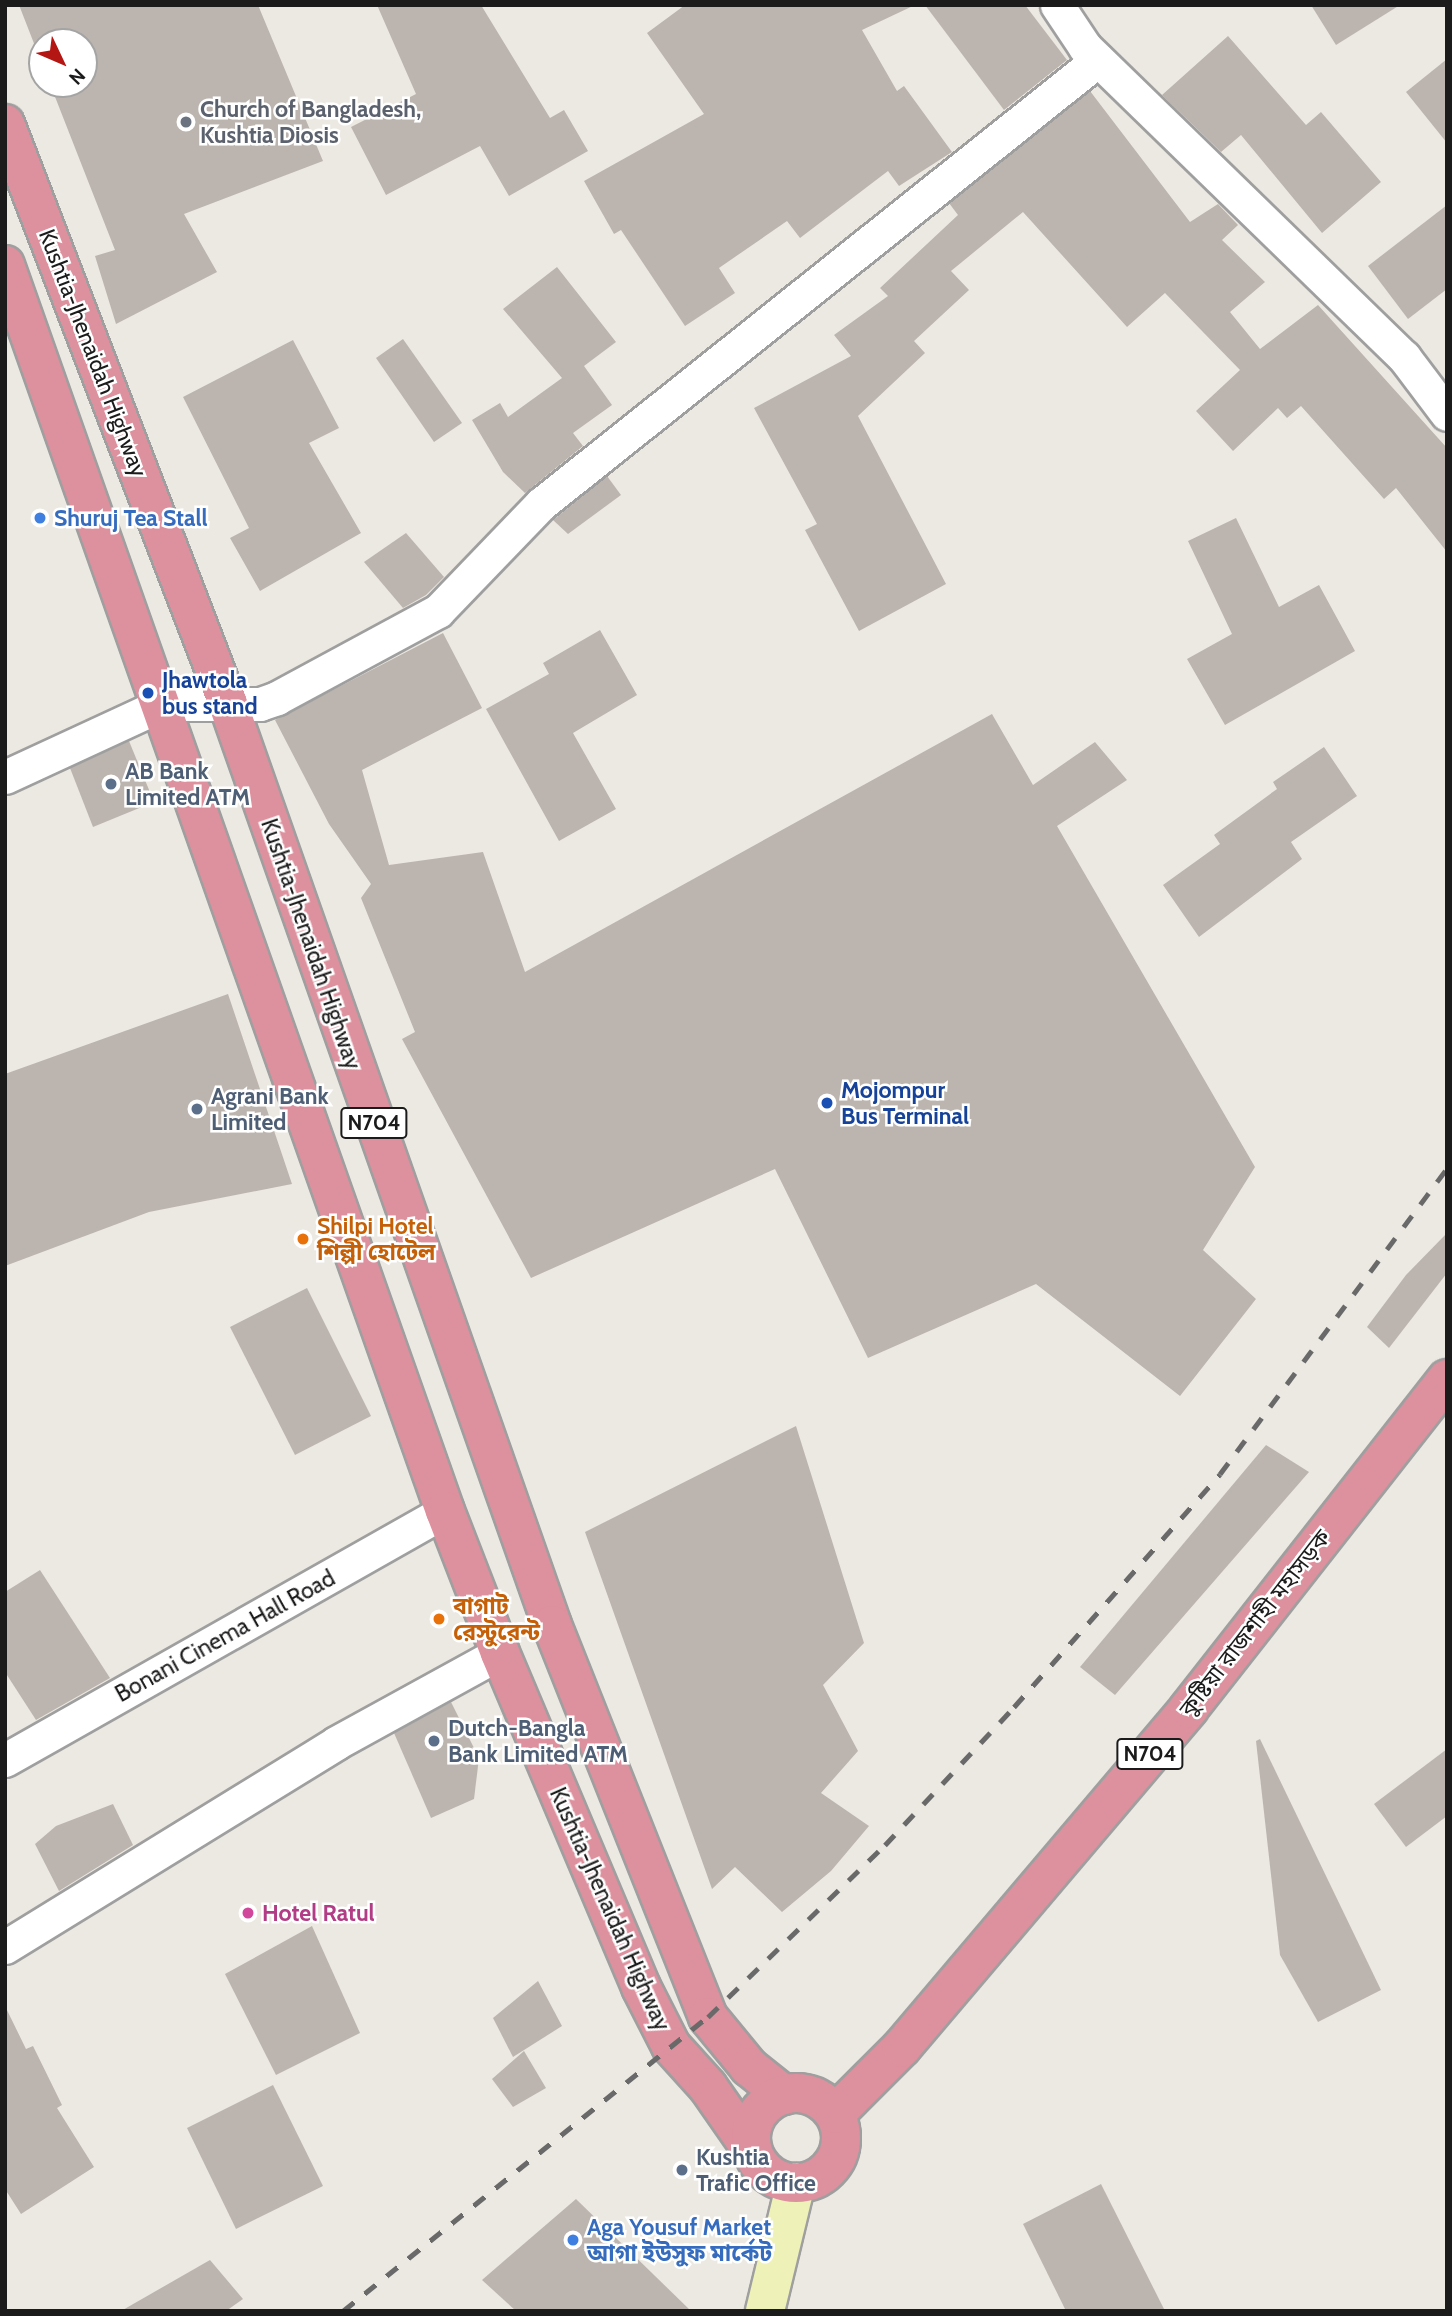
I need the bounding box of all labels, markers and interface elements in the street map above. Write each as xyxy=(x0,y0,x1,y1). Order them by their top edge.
north arrow xyxy=(28,28,98,98)
text: N xyxy=(64,64,90,89)
place label: Church of Bangladesh, Kushtia Diosis xyxy=(200,95,421,149)
marker: Church of Bangladesh, Kushtia Diosis xyxy=(178,114,194,130)
street label: Kushtia-Jhenaidah Highway xyxy=(33,225,153,481)
place label: Shuruj Tea Stall xyxy=(54,504,208,532)
marker: Shuruj Tea Stall xyxy=(32,510,48,526)
place label: Jhawtola bus stand xyxy=(162,666,258,720)
marker: Jhawtola bus stand xyxy=(140,685,156,701)
place label: AB Bank Limited ATM xyxy=(125,757,250,811)
marker: AB Bank Limited ATM xyxy=(103,776,119,792)
street label: Kushtia-Jhenaidah Highway xyxy=(255,815,367,1073)
place label: Mojompur Bus Terminal xyxy=(841,1076,969,1130)
place label: Agrani Bank Limited xyxy=(211,1082,329,1136)
marker: Mojompur Bus Terminal xyxy=(819,1095,835,1111)
marker: Agrani Bank Limited xyxy=(189,1101,205,1117)
road number: N704 xyxy=(339,1106,409,1140)
place label: Shilpi Hotel শিল্পী হোটেল xyxy=(317,1212,435,1266)
marker: Shilpi Hotel শিল্পী হোটেল xyxy=(295,1231,311,1247)
street label: কুষ্টিয়া রাজশাহী মহাসড়ক xyxy=(1174,1524,1336,1722)
street label: Bonani Cinema Hall Road xyxy=(110,1564,340,1708)
place label: বাগাট রেস্টুরেন্ট xyxy=(453,1592,540,1646)
marker: বাগাট রেস্টুরেন্ট xyxy=(431,1611,447,1627)
place label: Dutch-Bangla Bank Limited ATM xyxy=(448,1714,628,1768)
marker: Dutch-Bangla Bank Limited ATM xyxy=(426,1733,442,1749)
road number: N704 xyxy=(1115,1736,1185,1772)
street label: Kushtia-Jhenaidah Highway xyxy=(544,1783,676,2035)
place label: Hotel Ratul xyxy=(262,1899,375,1927)
marker: Hotel Ratul xyxy=(240,1905,256,1921)
place label: Kushtia Trafic Office xyxy=(696,2143,816,2197)
marker: Kushtia Trafic Office xyxy=(674,2162,690,2178)
place label: Aga Yousuf Market আগা ইউসুফ মার্কেট xyxy=(587,2213,772,2267)
marker: Aga Yousuf Market আগা ইউসুফ মার্কেট xyxy=(565,2232,581,2248)

